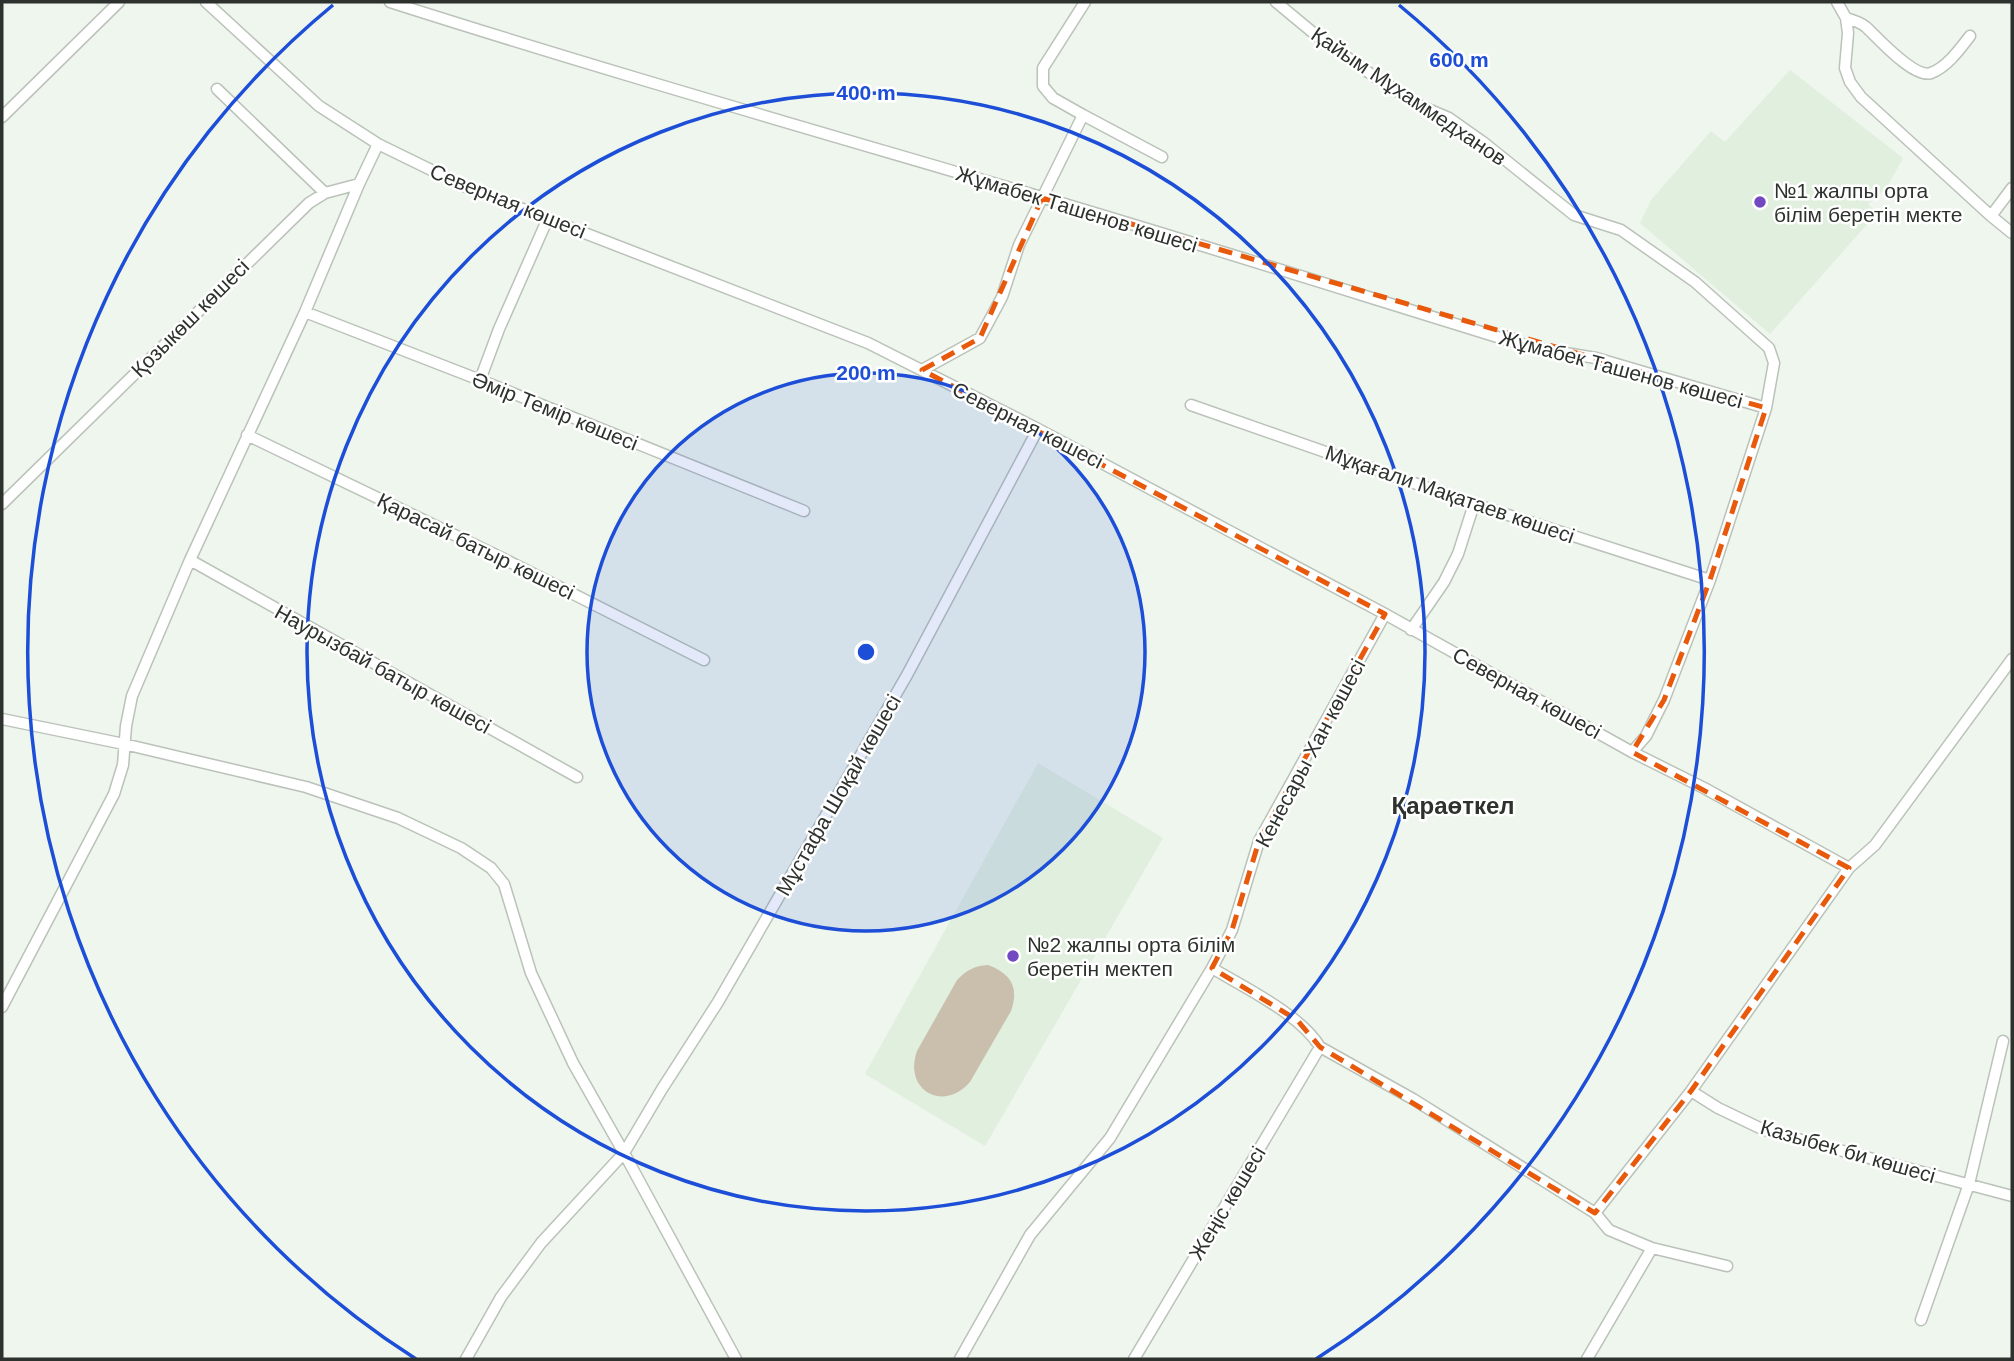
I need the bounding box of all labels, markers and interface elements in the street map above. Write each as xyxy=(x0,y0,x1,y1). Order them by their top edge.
street label: Қайым Мұхаммедханов xyxy=(1307,22,1511,170)
text: 600 m xyxy=(1429,48,1489,71)
text: 400 m xyxy=(836,81,896,104)
street label: Северная көшесі xyxy=(427,159,589,243)
street label: Жұмабек Ташенов көшесі xyxy=(953,161,1201,257)
place label: №1 жалпы орта білім беретін мекте xyxy=(1774,179,1962,226)
marker: №1 жалпы орта білім беретін мекте xyxy=(1752,194,1768,210)
street label: Қозыкөш көшесі xyxy=(127,255,253,381)
street label: Жұмабек Ташенов көшесі xyxy=(1497,325,1745,413)
text: 200 m xyxy=(836,361,896,384)
street label: Әмір Темір көшесі xyxy=(469,367,641,455)
street label: Северная көшесі xyxy=(949,377,1107,473)
street label: Мұқағали Мақатаев көшесі xyxy=(1322,440,1578,548)
street label: Қарасай батыр көшесі xyxy=(374,488,578,604)
street label: Наурызбай батыр көшесі xyxy=(271,600,495,738)
centre of rings xyxy=(854,640,878,664)
street label: Северная көшесі xyxy=(1449,643,1605,743)
street label: Кенесары Хан көшесі xyxy=(1251,655,1369,851)
street label: Мұстафа Шоқай көшесі xyxy=(771,690,905,900)
district label: Қараөткел xyxy=(1391,792,1515,819)
place label: №2 жалпы орта білім беретін мектеп xyxy=(1027,933,1235,980)
marker: №2 жалпы орта білім беретін мектеп xyxy=(1005,948,1021,964)
street label: Казыбек би көшесі xyxy=(1758,1115,1938,1187)
street label: Жеңіс көшесі xyxy=(1184,1142,1270,1264)

